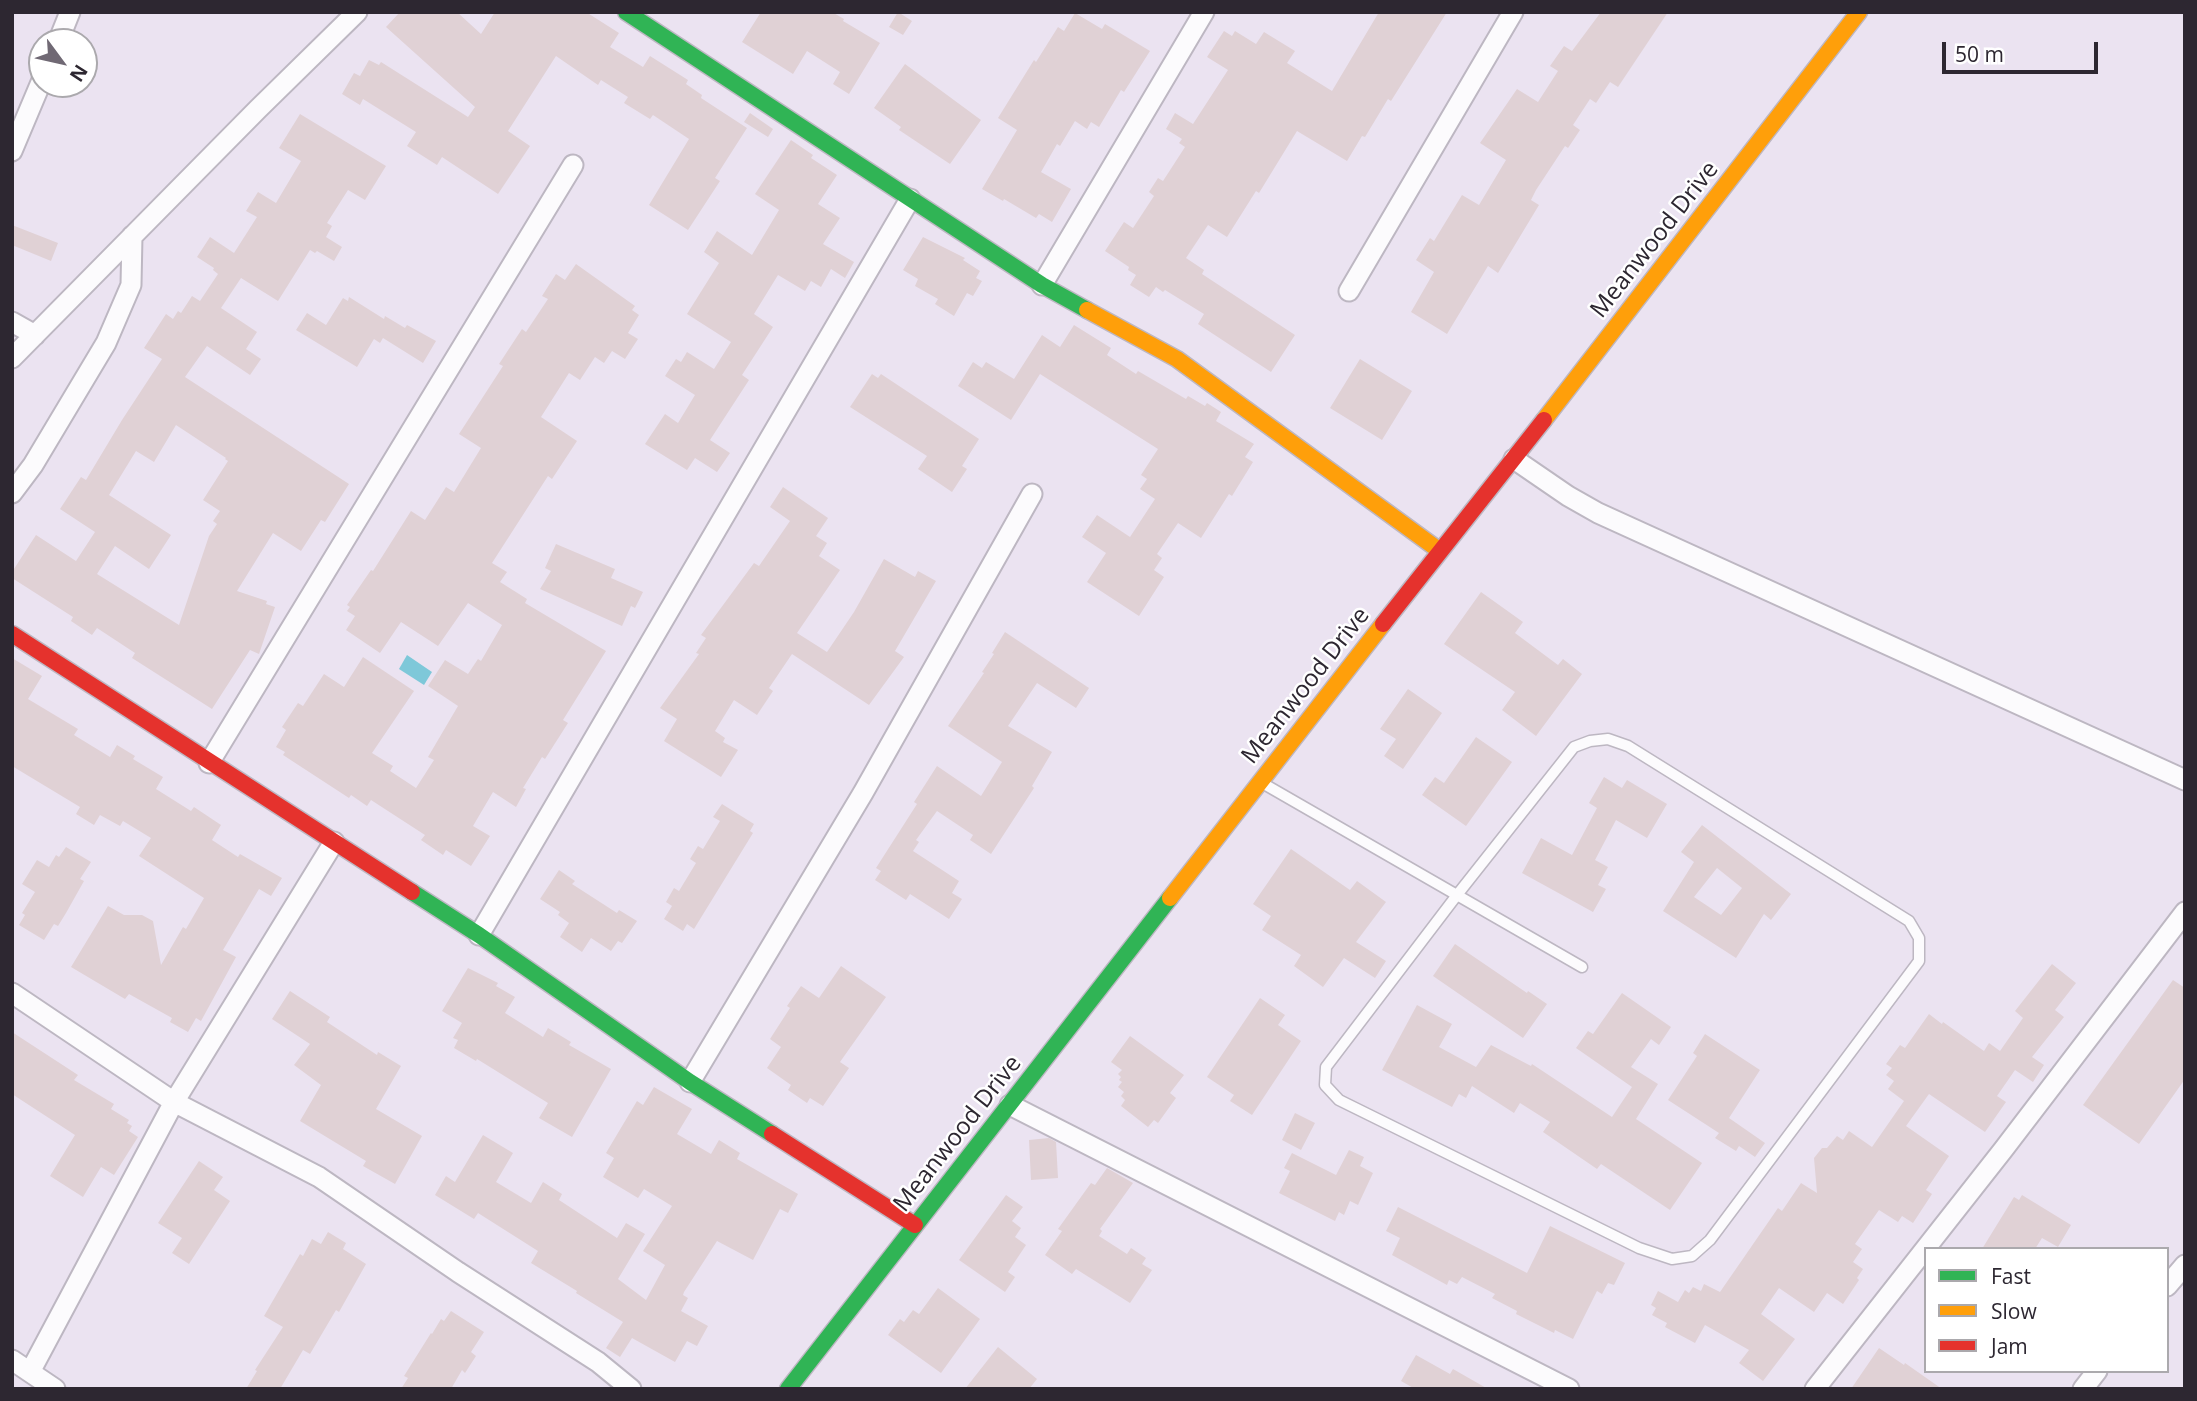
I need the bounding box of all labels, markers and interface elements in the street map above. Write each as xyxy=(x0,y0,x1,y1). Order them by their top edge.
north arrow xyxy=(28,28,98,98)
scale bar xyxy=(1945,28,2101,72)
text: 50 m xyxy=(1955,40,2004,68)
text: N xyxy=(64,60,94,87)
street label: Meanwood Drive xyxy=(1585,156,1725,324)
street label: Meanwood Drive xyxy=(1236,602,1376,770)
street label: Meanwood Drive xyxy=(888,1050,1028,1218)
legend xyxy=(1924,1247,2169,1373)
text: Fast xyxy=(1991,1262,2031,1290)
text: Slow xyxy=(1991,1297,2037,1325)
text: Jam xyxy=(1991,1332,2028,1360)

